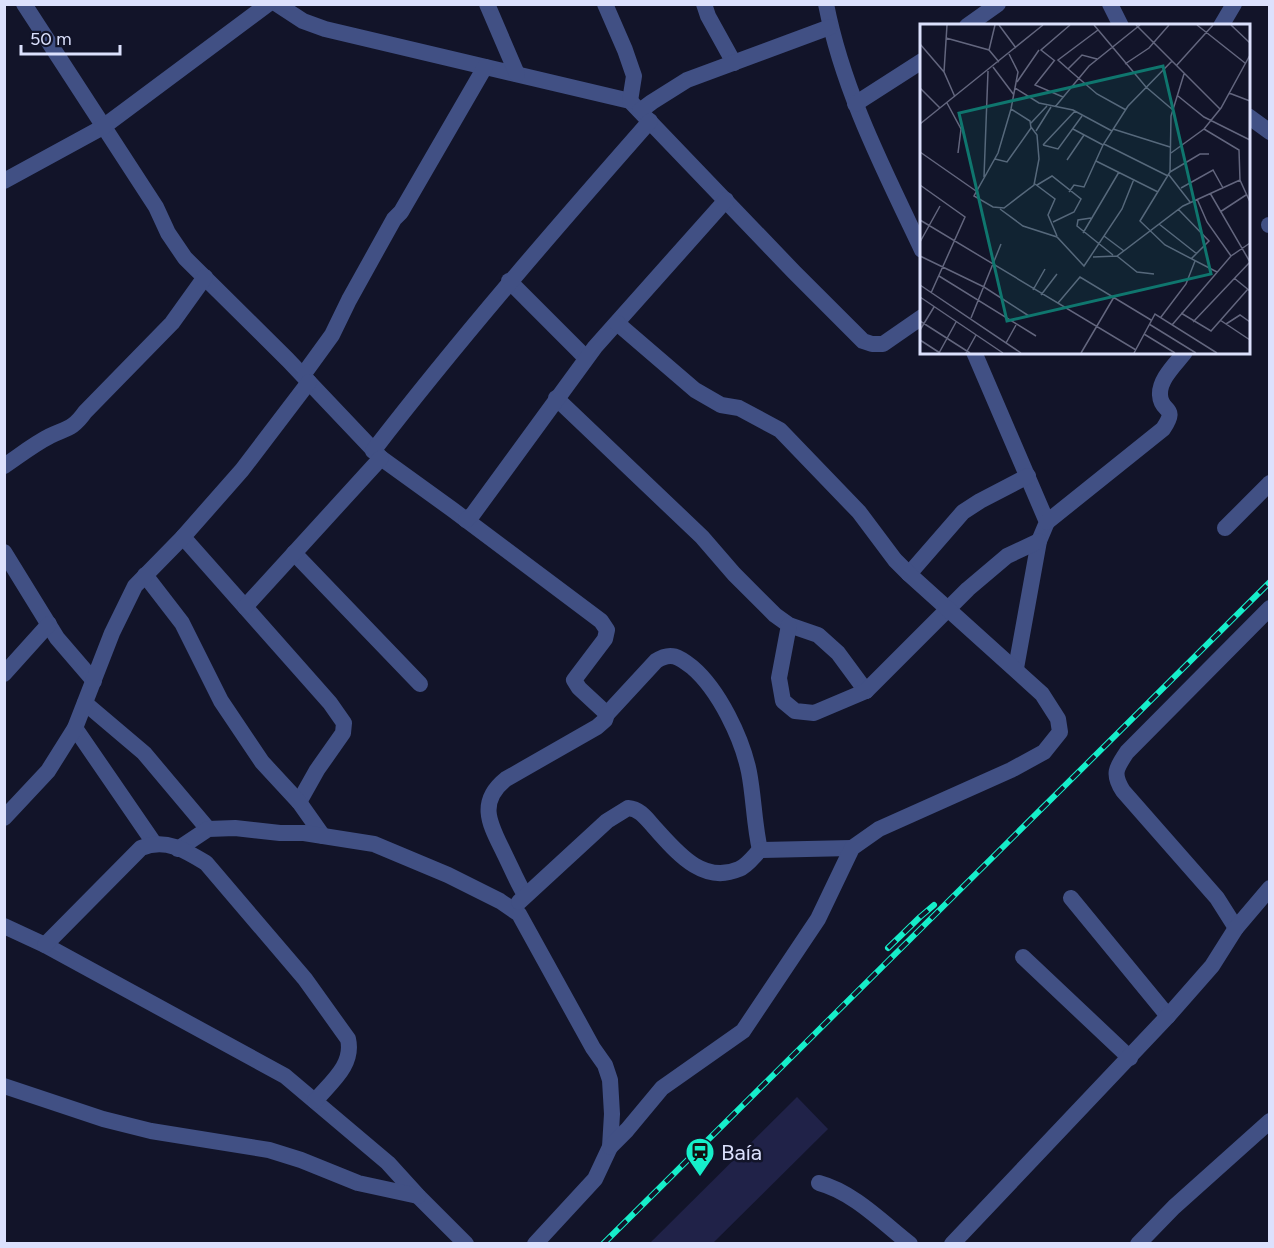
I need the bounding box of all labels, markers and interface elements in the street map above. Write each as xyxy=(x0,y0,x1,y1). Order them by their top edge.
scale bar xyxy=(21,18,120,56)
inset map xyxy=(920,24,1250,354)
text: 50 m xyxy=(30,28,72,50)
station icon: Baía xyxy=(684,1136,716,1178)
place label: Baía xyxy=(721,1139,762,1166)

